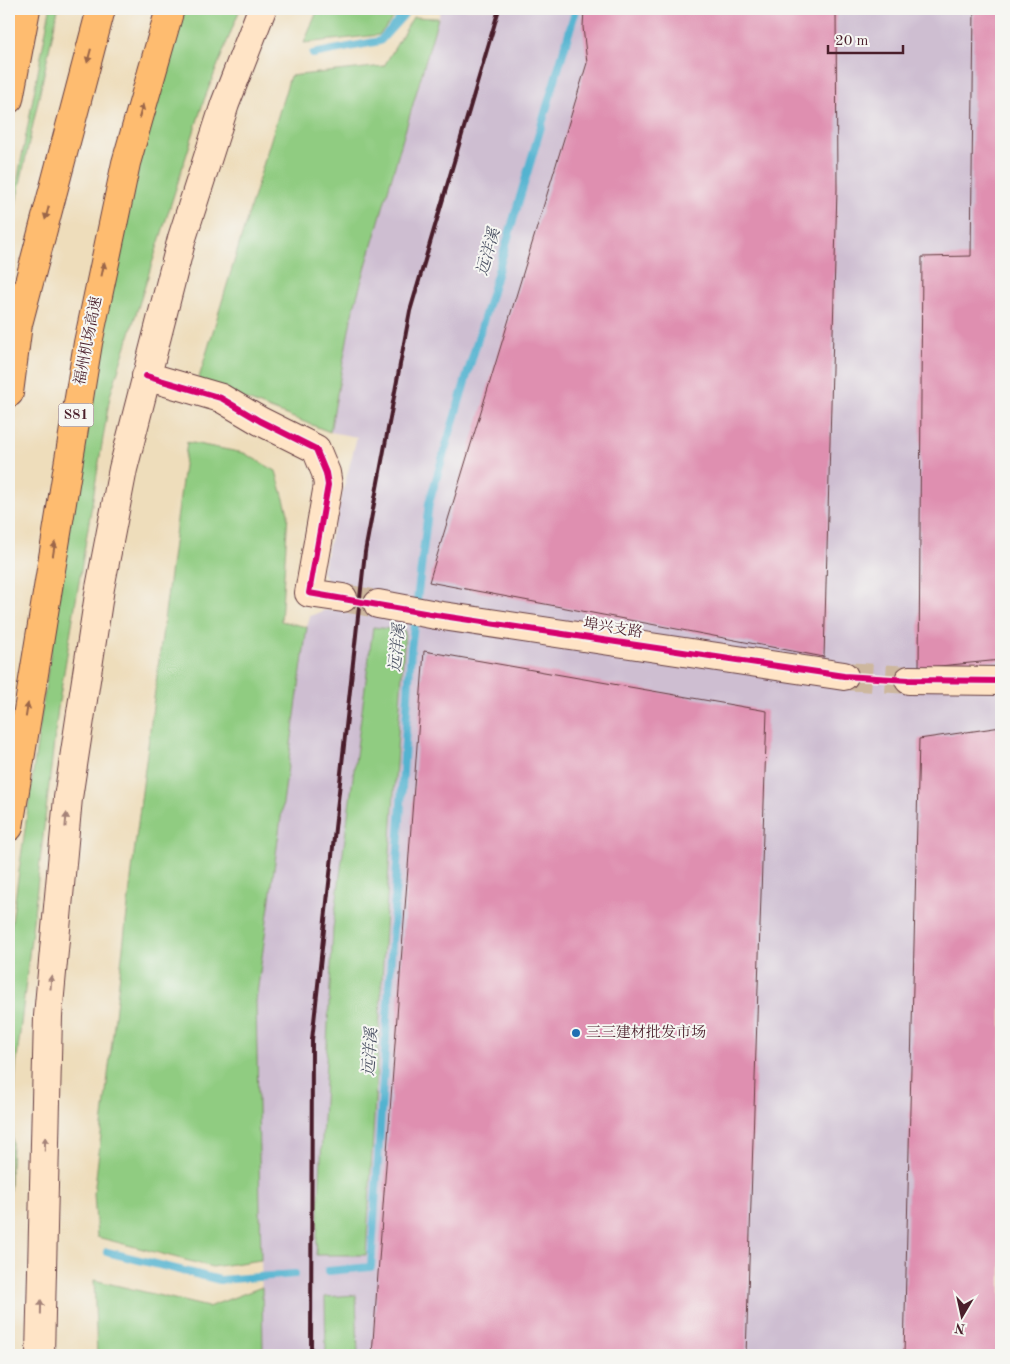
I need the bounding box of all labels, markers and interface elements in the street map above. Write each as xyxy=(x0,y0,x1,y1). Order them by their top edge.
scale bar xyxy=(828,22,902,54)
text: 20 m xyxy=(835,34,869,49)
one-way arrow xyxy=(85,48,93,63)
one-way arrow xyxy=(137,103,145,118)
one-way arrow xyxy=(43,206,51,221)
water label: 远洋溪 xyxy=(473,224,504,277)
one-way arrow xyxy=(100,260,108,276)
street label: 福州机场高速 xyxy=(71,295,105,387)
road number: S81 xyxy=(58,404,94,426)
one-way arrow xyxy=(50,541,58,557)
street label: 埠兴支路 xyxy=(582,615,644,641)
water label: 远洋溪 xyxy=(386,621,409,673)
one-way arrow xyxy=(23,701,31,717)
one-way arrow xyxy=(63,812,71,828)
one-way arrow xyxy=(47,973,55,989)
place label: 三三建材批发市场 xyxy=(586,1024,706,1041)
water label: 远洋溪 xyxy=(359,1025,381,1077)
marker: 三三建材批发市场 xyxy=(570,1027,582,1039)
one-way arrow xyxy=(41,1136,49,1152)
north arrow xyxy=(938,1292,988,1342)
one-way arrow xyxy=(37,1298,45,1314)
text: N xyxy=(953,1320,967,1336)

